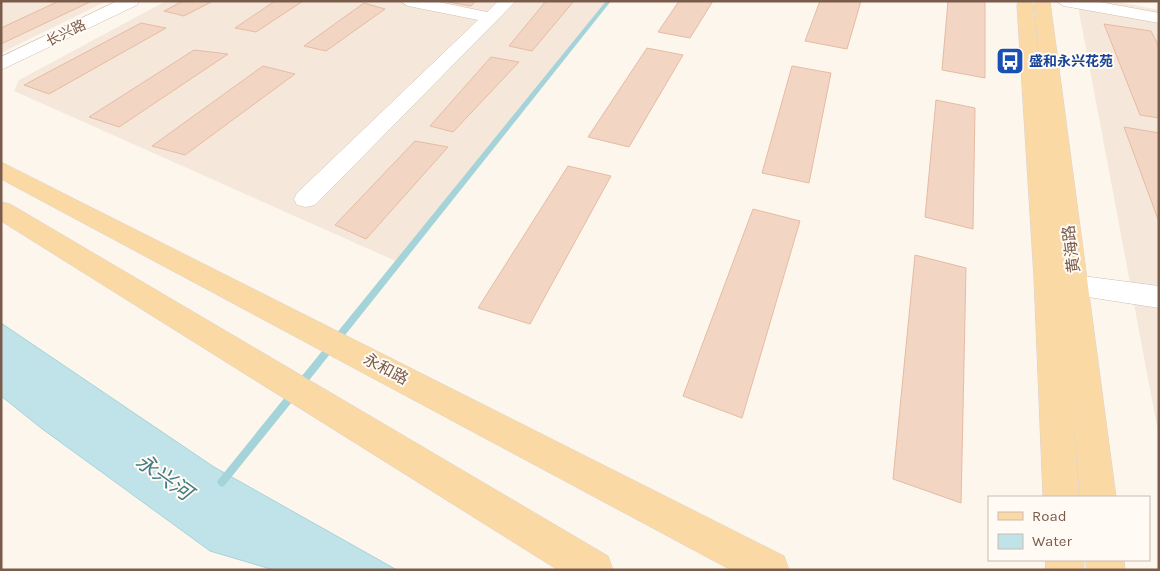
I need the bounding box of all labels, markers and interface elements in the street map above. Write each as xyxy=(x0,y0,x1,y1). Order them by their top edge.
street label: 长兴路 xyxy=(43,16,89,50)
bus stop icon: 盛和永兴花苑 xyxy=(995,46,1025,76)
place label: 盛和永兴花苑 xyxy=(1029,53,1113,70)
street label: 黄海路 xyxy=(1059,224,1083,274)
street label: 永和路 xyxy=(360,349,412,389)
water label: 永兴河 xyxy=(131,449,200,508)
legend xyxy=(988,496,1150,561)
text: Road xyxy=(1032,507,1067,525)
text: Water xyxy=(1032,532,1073,550)

